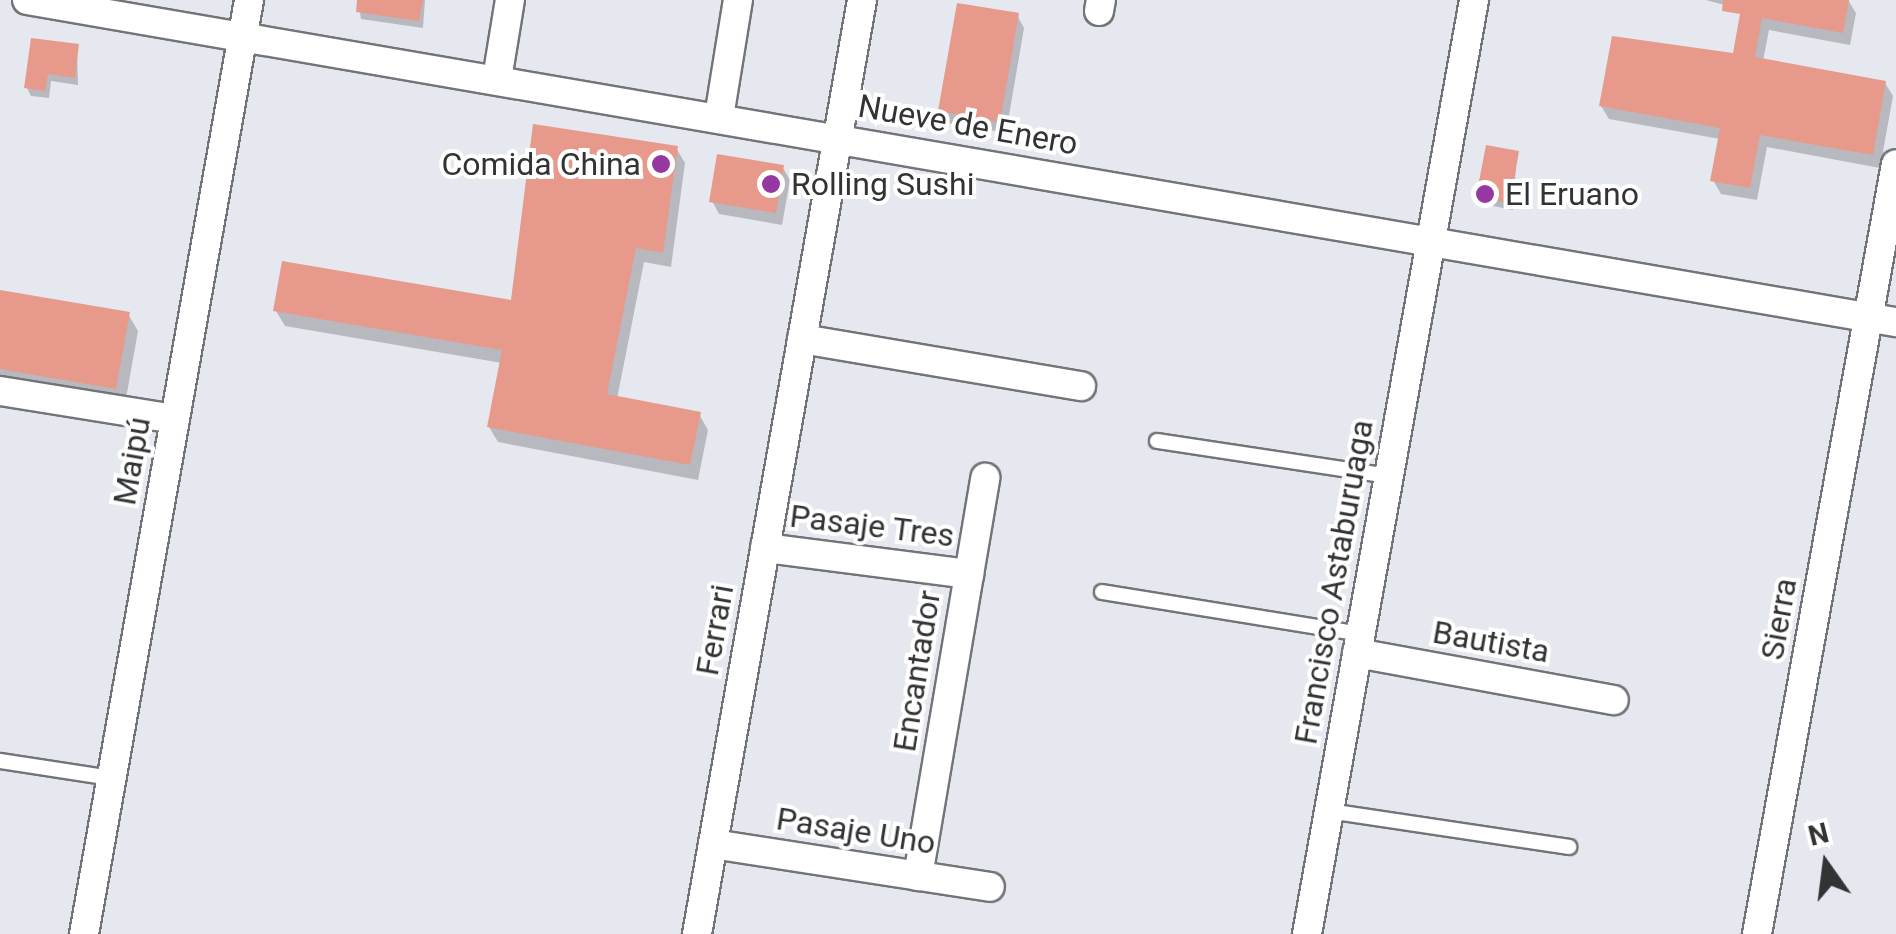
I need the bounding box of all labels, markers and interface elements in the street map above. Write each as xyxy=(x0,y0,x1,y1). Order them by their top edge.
street label: Nueve de Enero xyxy=(855,87,1081,163)
place label: Comida China xyxy=(441,145,641,183)
marker: Comida China xyxy=(650,153,672,175)
place label: Rolling Sushi xyxy=(791,165,974,203)
marker: Rolling Sushi xyxy=(760,173,782,195)
place label: El Eruano xyxy=(1505,175,1639,213)
marker: El Eruano xyxy=(1474,183,1496,205)
street label: Maipú xyxy=(105,414,159,508)
street label: Francisco Astaburuaga xyxy=(1287,417,1381,747)
street label: Pasaje Tres xyxy=(787,497,957,555)
street label: Sierra xyxy=(1753,575,1805,663)
street label: Ferrari xyxy=(688,582,742,678)
street label: Encantador xyxy=(885,588,949,754)
street label: Bautista xyxy=(1430,613,1552,671)
street label: Pasaje Uno xyxy=(774,799,938,863)
north arrow xyxy=(1776,814,1876,914)
text: N xyxy=(1805,816,1832,853)

